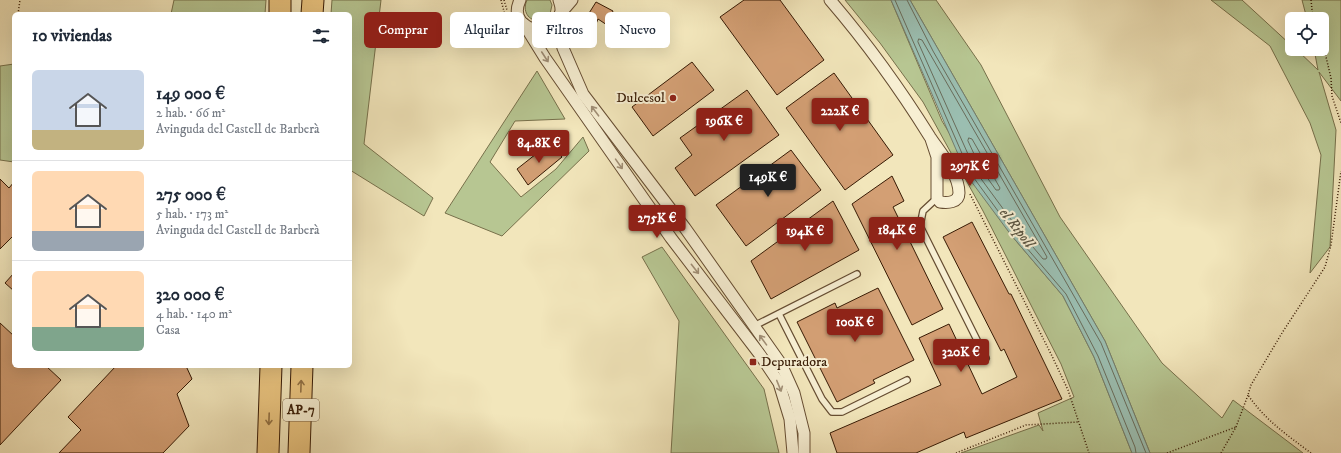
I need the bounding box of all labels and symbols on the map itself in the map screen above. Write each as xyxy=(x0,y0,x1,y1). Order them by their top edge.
one-way arrow xyxy=(541,51,549,62)
place label: Dulcesol xyxy=(616,89,666,107)
marker: Dulcesol xyxy=(668,93,678,103)
pin: 222K € xyxy=(807,98,873,132)
one-way arrow xyxy=(591,105,600,116)
pin: 196K € xyxy=(691,108,757,142)
pin: 84.8K € xyxy=(502,130,576,164)
pin: 297K € xyxy=(937,153,1003,187)
one-way arrow xyxy=(615,158,623,169)
pin: 149K € xyxy=(735,164,801,198)
water label: el Ripoll xyxy=(995,204,1040,254)
pin: 275K € xyxy=(624,205,690,239)
pin: 184K € xyxy=(864,217,930,251)
pin: 194K € xyxy=(772,218,838,252)
one-way arrow xyxy=(691,264,699,275)
pin: 100K € xyxy=(822,309,888,343)
one-way arrow xyxy=(759,335,767,346)
pin: 320K € xyxy=(928,339,994,373)
place label: Depuradora xyxy=(761,353,827,371)
marker: Depuradora xyxy=(748,357,758,367)
one-way arrow xyxy=(775,379,783,391)
one-way arrow xyxy=(298,380,305,393)
road number: AP-7 xyxy=(283,399,319,421)
one-way arrow xyxy=(266,412,273,425)

